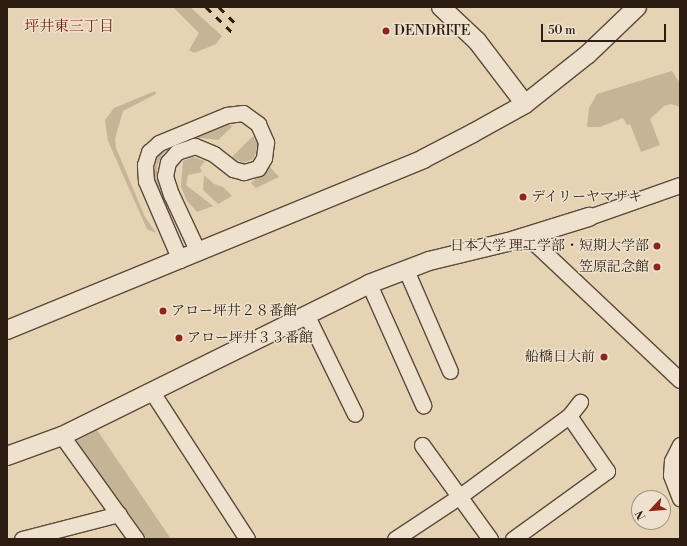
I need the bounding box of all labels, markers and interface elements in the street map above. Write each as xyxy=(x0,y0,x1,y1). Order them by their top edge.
scale bar xyxy=(543,16,668,42)
district label: 坪井東三丁目 xyxy=(24,18,114,36)
place label: DENDRITE xyxy=(394,23,470,39)
text: 50 m xyxy=(548,23,576,38)
marker: DENDRITE xyxy=(381,26,391,36)
place label: デイリーヤマザキ xyxy=(531,189,643,205)
marker: デイリーヤマザキ xyxy=(518,192,528,202)
place label: 日本大学 理工学部・短期大学部 xyxy=(450,238,649,254)
marker: 日本大学 理工学部・短期大学部 xyxy=(652,241,662,251)
place label: 笠原記念館 xyxy=(579,259,649,275)
marker: 笠原記念館 xyxy=(652,262,662,272)
place label: アロー坪井２８番館 xyxy=(171,303,297,319)
marker: アロー坪井２８番館 xyxy=(158,306,168,316)
place label: アロー坪井３３番館 xyxy=(187,330,313,346)
marker: アロー坪井３３番館 xyxy=(174,333,184,343)
place label: 船橋日大前 xyxy=(525,349,595,365)
marker: 船橋日大前 xyxy=(598,351,610,363)
north arrow xyxy=(631,490,671,530)
text: N xyxy=(633,508,649,522)

